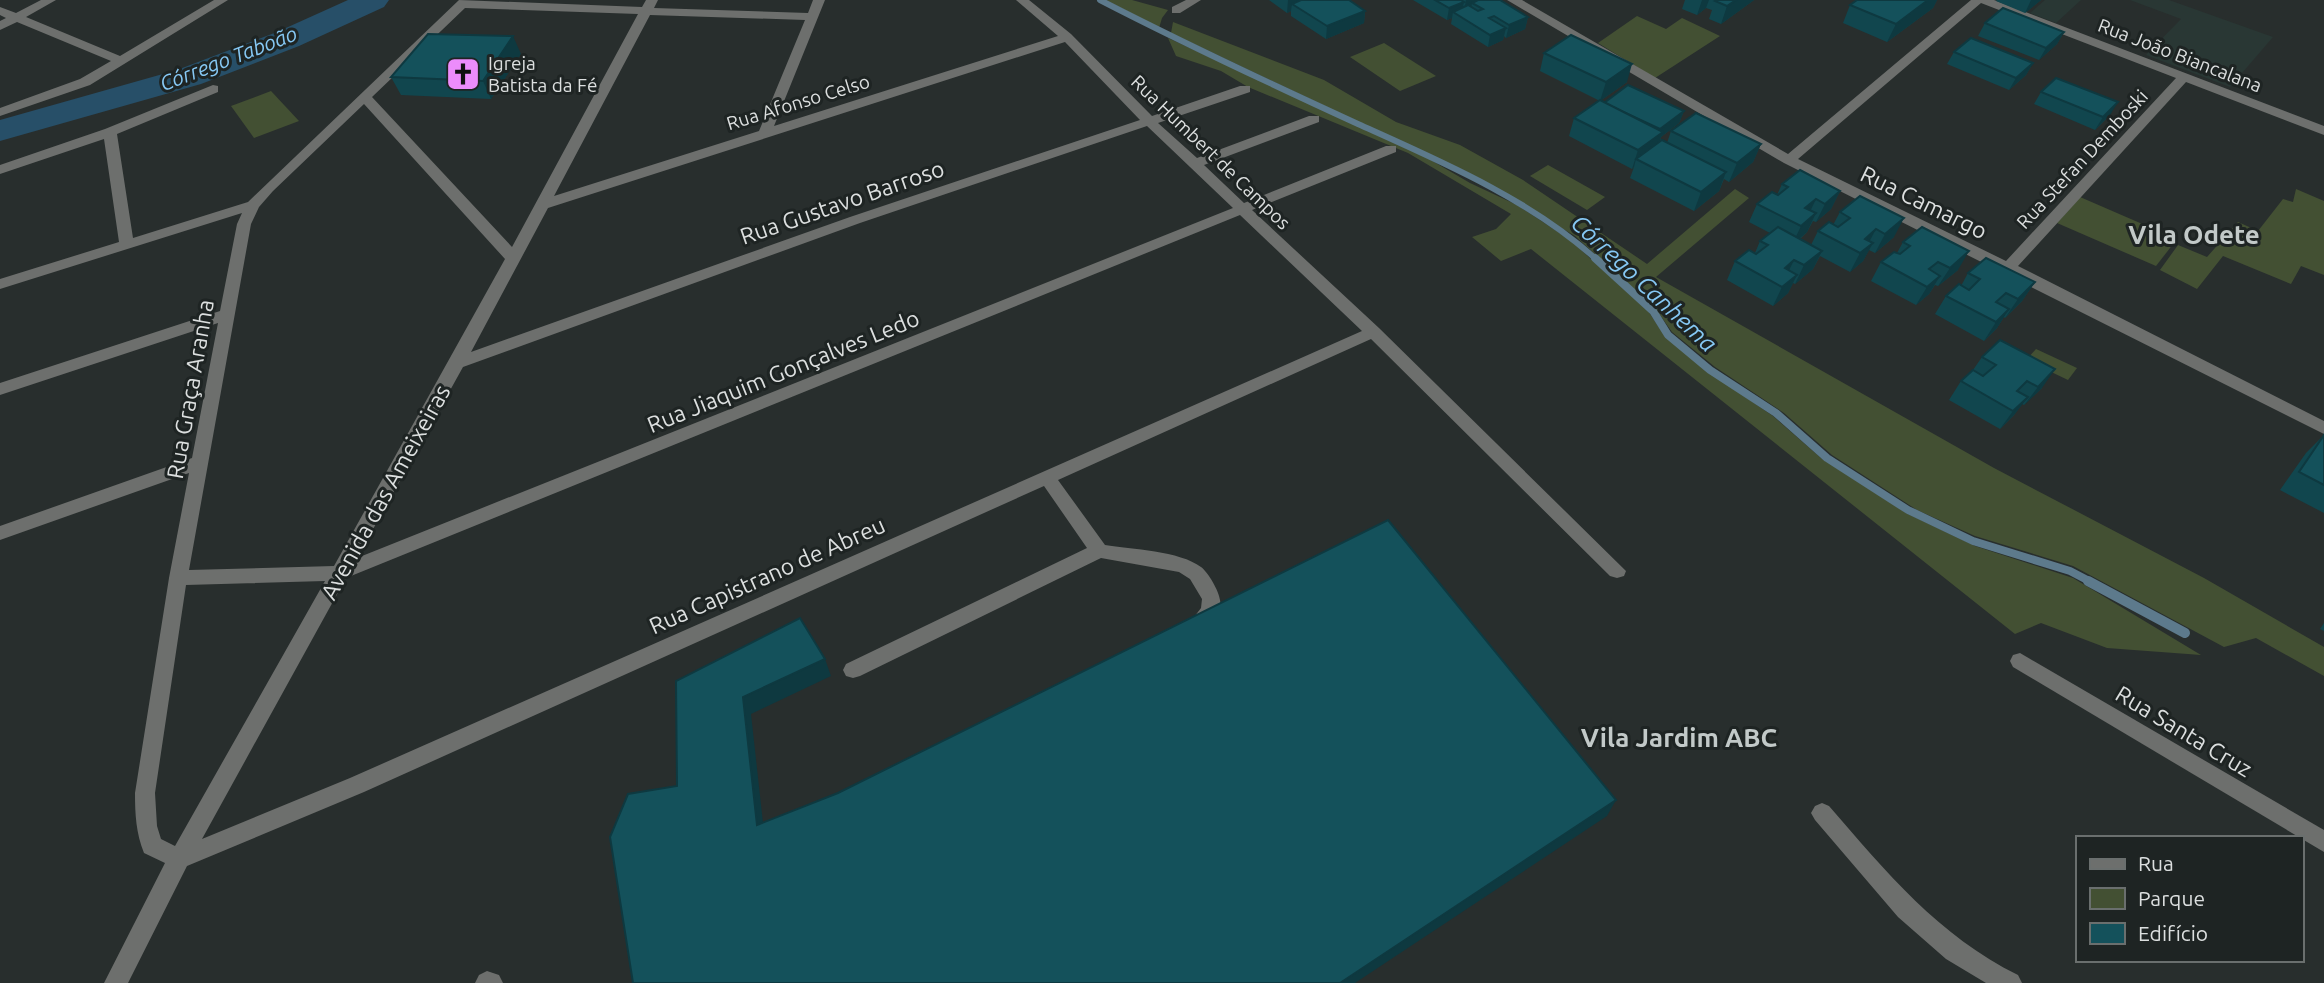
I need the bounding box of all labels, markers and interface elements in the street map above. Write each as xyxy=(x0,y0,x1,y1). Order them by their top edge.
street label: Rua João Biancalana xyxy=(2095,14,2265,96)
water label: Córrego Taboão xyxy=(156,21,300,95)
place label: Igreja Batista da Fé xyxy=(488,52,597,96)
church icon: Igreja Batista da Fé xyxy=(444,55,482,93)
street label: Rua Afonso Celso xyxy=(724,70,872,134)
street label: Rua Humbert de Campos xyxy=(1127,70,1295,234)
street label: Rua Stefan Demboski xyxy=(2012,85,2152,233)
street label: Rua Gustavo Barroso xyxy=(737,155,947,249)
street label: Rua Camargo xyxy=(1857,161,1991,243)
water label: Córrego Canhema xyxy=(1566,209,1722,357)
district label: Vila Odete xyxy=(2128,220,2260,249)
street label: Rua Graça Aranha xyxy=(162,297,218,481)
street label: Rua Jiaquim Gonçalves Ledo xyxy=(643,305,923,437)
street label: Avenida das Ameixeiras xyxy=(316,380,454,604)
street label: Rua Capistrano de Abreu xyxy=(645,512,889,638)
street label: Rua Santa Cruz xyxy=(2111,681,2257,781)
district label: Vila Jardim ABC xyxy=(1581,723,1778,752)
legend xyxy=(2076,836,2303,962)
text: Rua xyxy=(2138,851,2174,875)
text: Parque xyxy=(2138,886,2205,910)
text: Edifício xyxy=(2138,921,2208,945)

